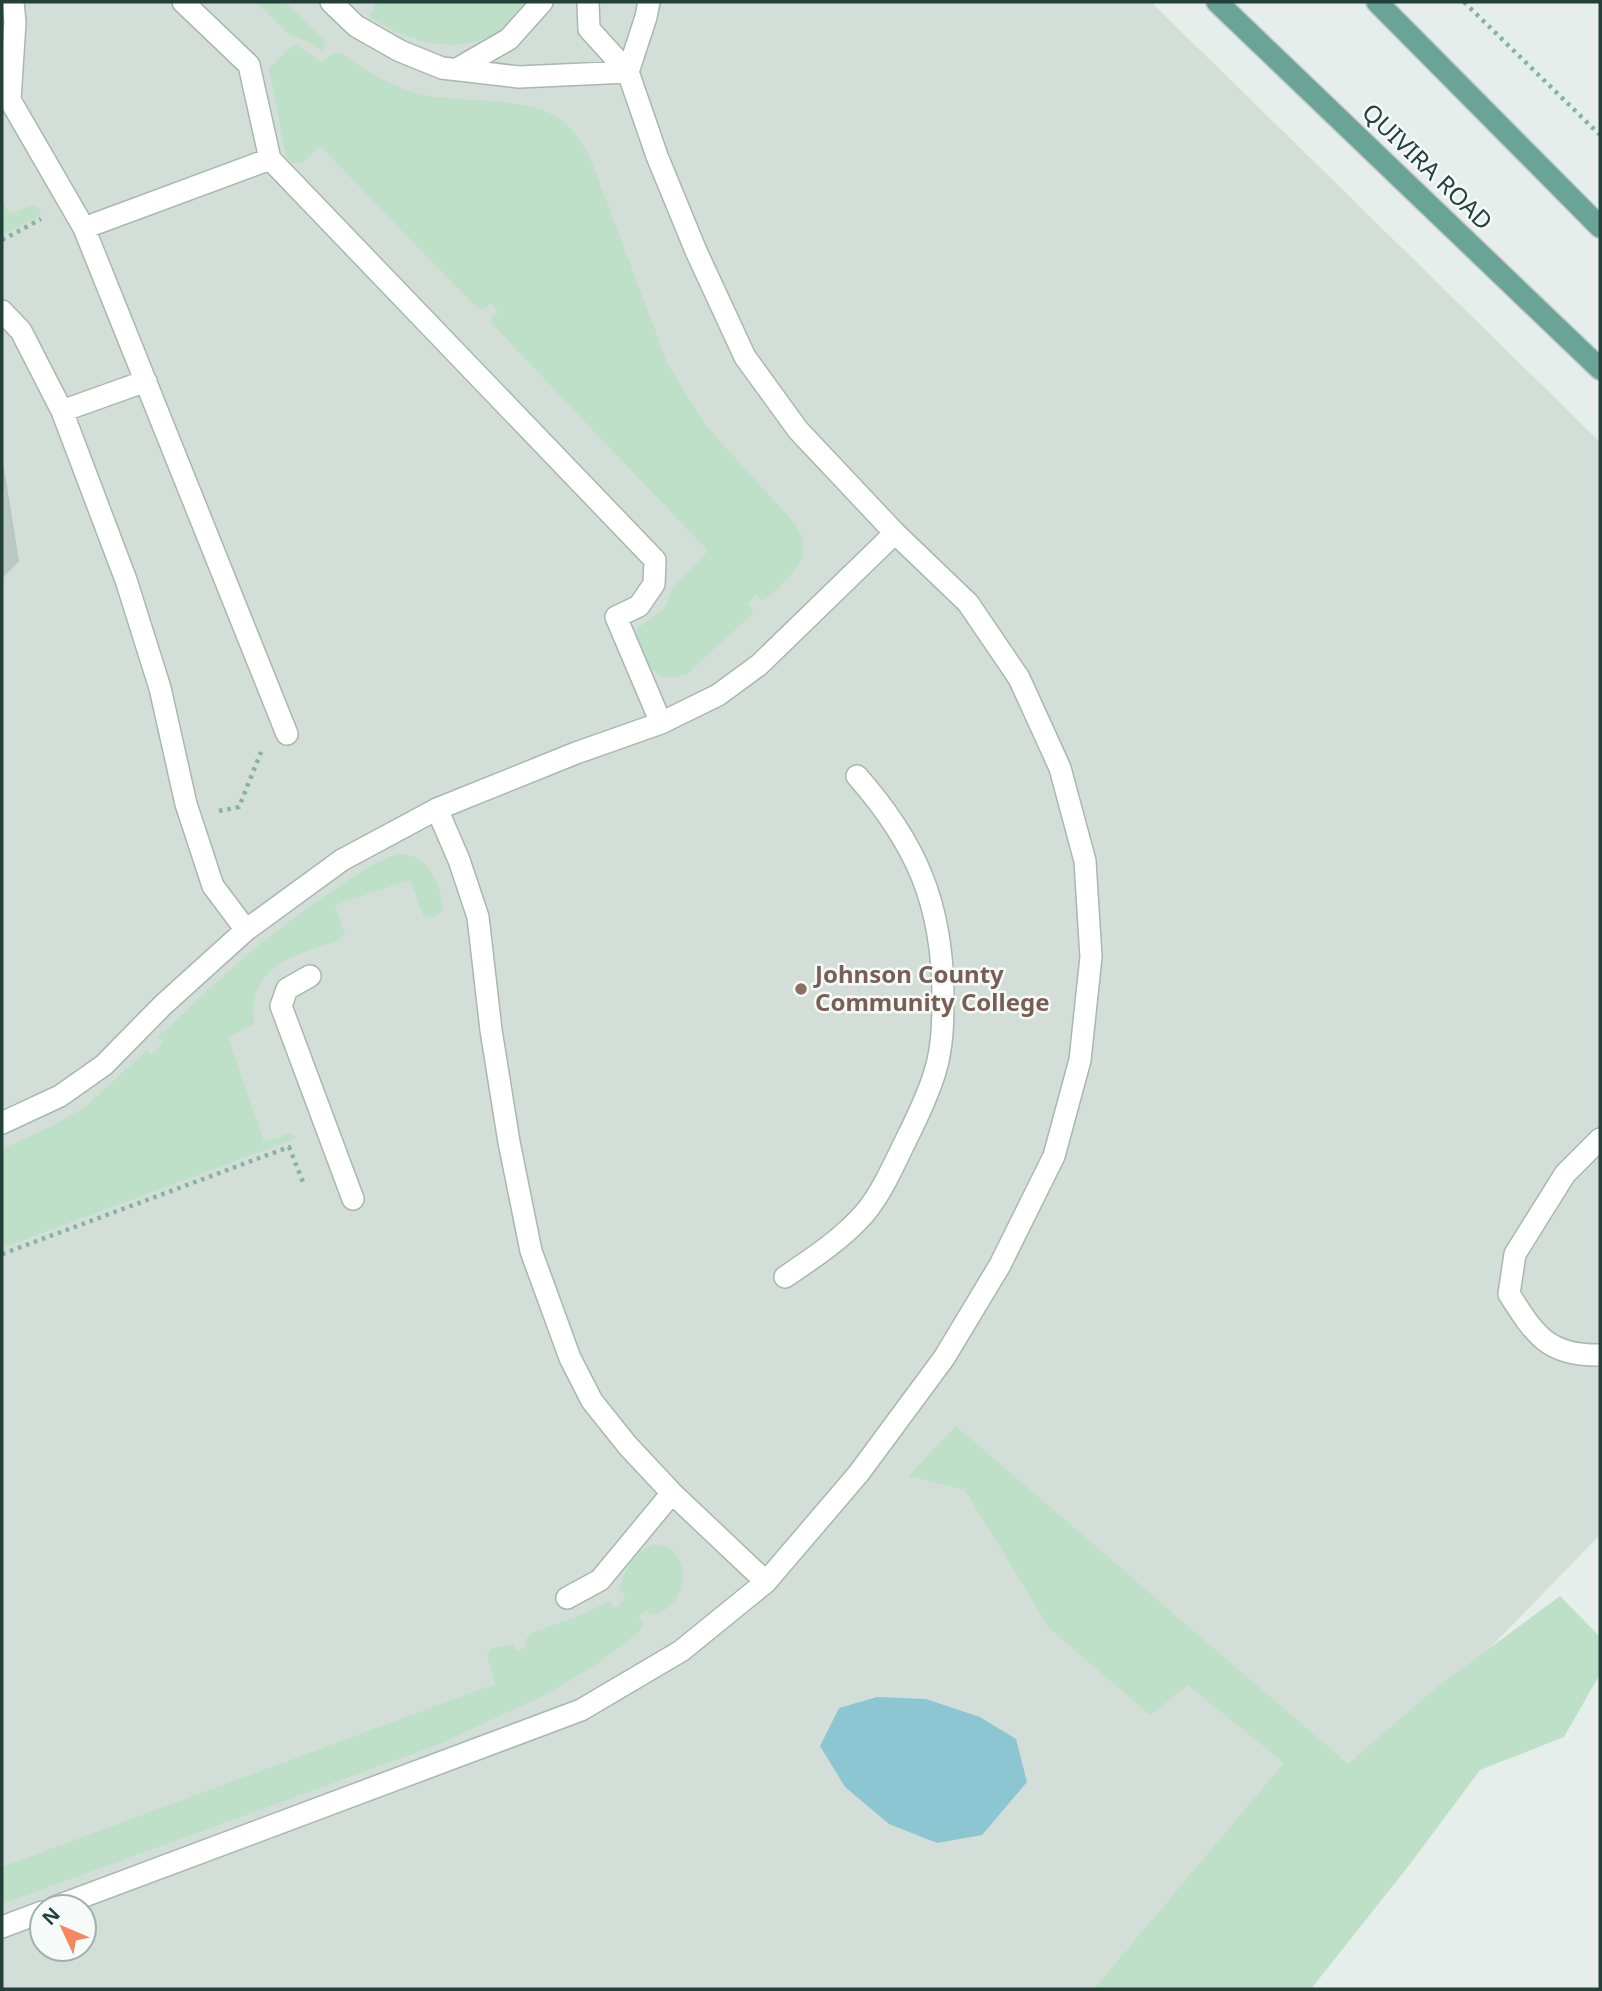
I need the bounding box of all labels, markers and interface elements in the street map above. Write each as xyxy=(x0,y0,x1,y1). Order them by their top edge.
street label: QUIVIRA ROAD xyxy=(1356,95,1500,237)
place label: Johnson County Community College xyxy=(813,957,1049,1018)
marker: Johnson County Community College xyxy=(793,981,809,997)
north arrow xyxy=(28,1893,98,1963)
text: N xyxy=(36,1902,65,1931)

